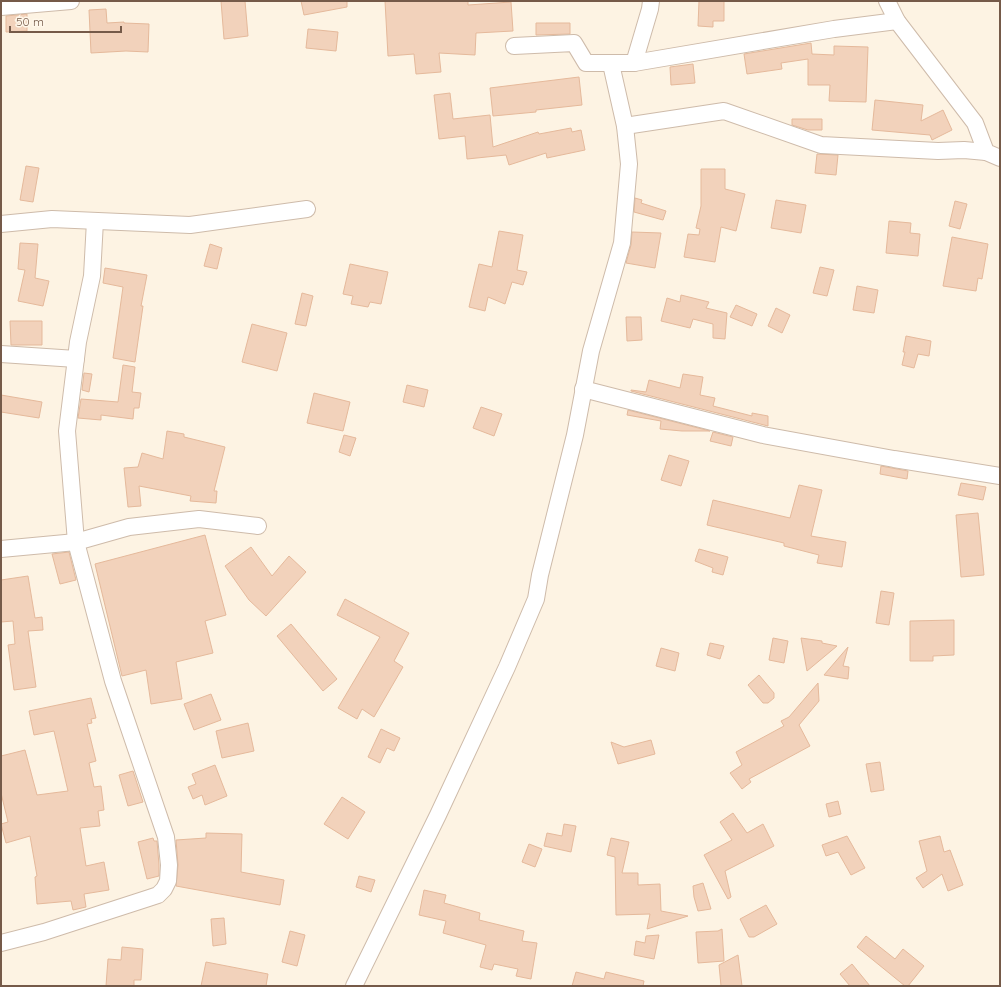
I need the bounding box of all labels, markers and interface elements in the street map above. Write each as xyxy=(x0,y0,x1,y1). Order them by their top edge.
scale bar xyxy=(10,8,121,34)
text: 50 m xyxy=(16,14,44,29)

